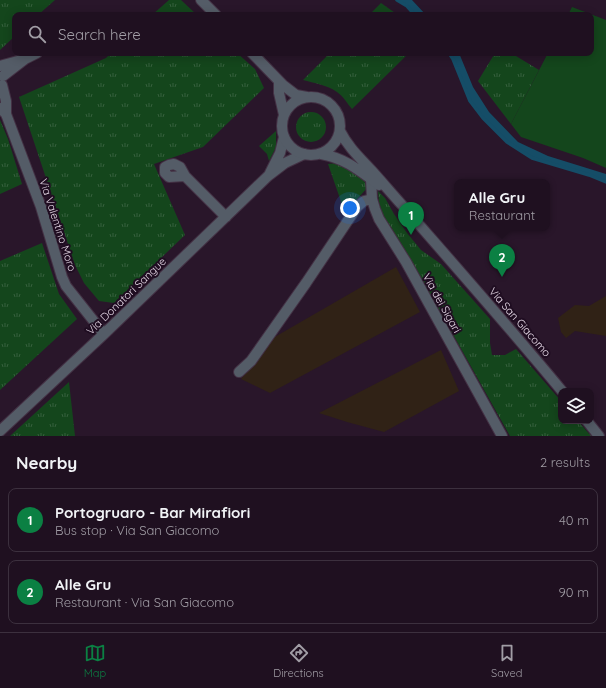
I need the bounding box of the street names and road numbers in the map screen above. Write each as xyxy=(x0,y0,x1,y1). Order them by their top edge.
street label: Via Valentino Moro xyxy=(36,177,80,273)
street label: Via Donatori Sangue xyxy=(83,254,169,338)
street label: Via dei Sigari xyxy=(420,271,464,335)
street label: Via San Giacomo xyxy=(486,284,554,360)

